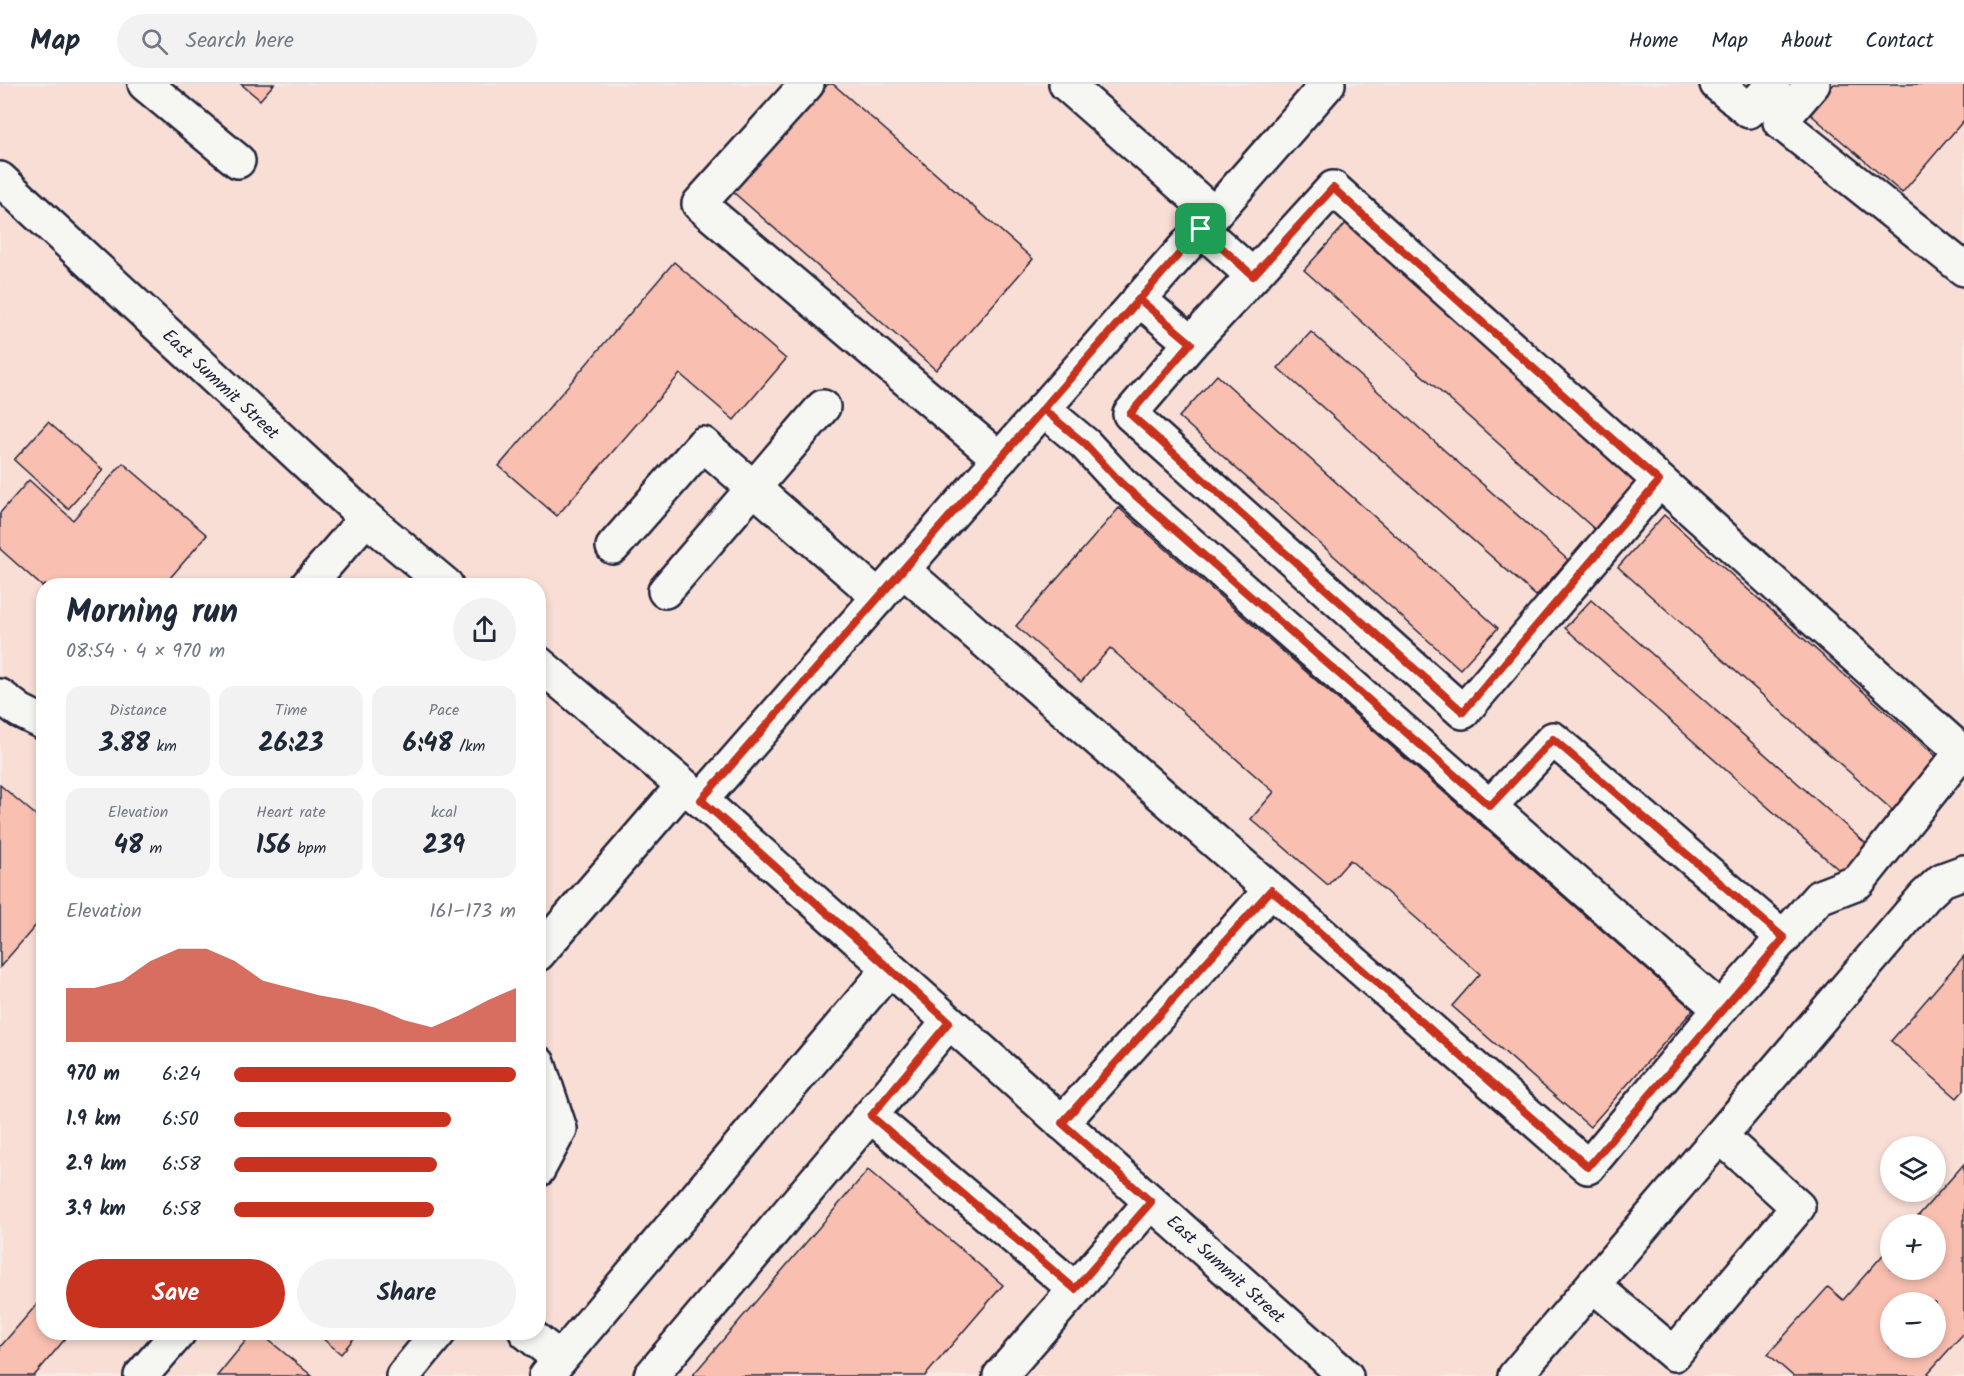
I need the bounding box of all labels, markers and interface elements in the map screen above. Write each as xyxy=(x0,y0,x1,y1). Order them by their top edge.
search box xyxy=(117,14,537,68)
text: Map xyxy=(30,19,81,64)
text: Search here xyxy=(186,24,294,59)
icon: search xyxy=(138,25,171,58)
text: Home xyxy=(1629,25,1678,58)
text: Map xyxy=(1711,25,1748,58)
text: About xyxy=(1781,25,1832,58)
text: Contact xyxy=(1865,25,1934,58)
pin xyxy=(1175,203,1226,254)
icon: arrive xyxy=(1184,212,1217,245)
street label: East Summit Street xyxy=(155,323,286,448)
text: Morning run xyxy=(66,587,238,640)
button: share xyxy=(453,598,516,661)
text: 08:54 · 4 × 970 m xyxy=(66,636,225,668)
text: Distance xyxy=(109,698,167,723)
text: Time xyxy=(275,698,307,723)
text: Pace xyxy=(429,698,459,723)
text: 3.88 xyxy=(99,723,150,765)
text: 26:23 xyxy=(258,723,324,765)
text: 6:48 xyxy=(403,723,453,765)
text: km xyxy=(150,734,177,759)
text: /km xyxy=(453,734,485,759)
text: Elevation xyxy=(108,800,168,825)
text: Heart rate xyxy=(256,800,326,825)
text: kcal xyxy=(431,800,457,825)
text: 48 xyxy=(114,825,143,867)
text: 156 xyxy=(256,825,291,867)
text: 239 xyxy=(423,825,465,867)
text: m xyxy=(143,836,162,861)
text: bpm xyxy=(291,836,326,861)
text: Elevation xyxy=(66,896,142,928)
text: 161–173 m xyxy=(429,896,516,928)
text: 970 m xyxy=(66,1059,120,1091)
text: 6:24 xyxy=(162,1059,201,1091)
text: 1.9 km xyxy=(66,1104,121,1136)
text: 6:50 xyxy=(162,1104,199,1136)
map controls xyxy=(1880,1136,1946,1358)
button: layers xyxy=(1880,1136,1946,1202)
text: 2.9 km xyxy=(66,1149,126,1181)
text: 6:58 xyxy=(162,1149,201,1181)
text: 3.9 km xyxy=(66,1194,126,1226)
text: 6:58 xyxy=(162,1194,201,1226)
street label: East Summit Street xyxy=(1159,1209,1292,1332)
button: + xyxy=(1880,1214,1946,1280)
button: Save xyxy=(66,1259,285,1328)
button: Share xyxy=(297,1259,516,1328)
button: − xyxy=(1880,1292,1946,1358)

